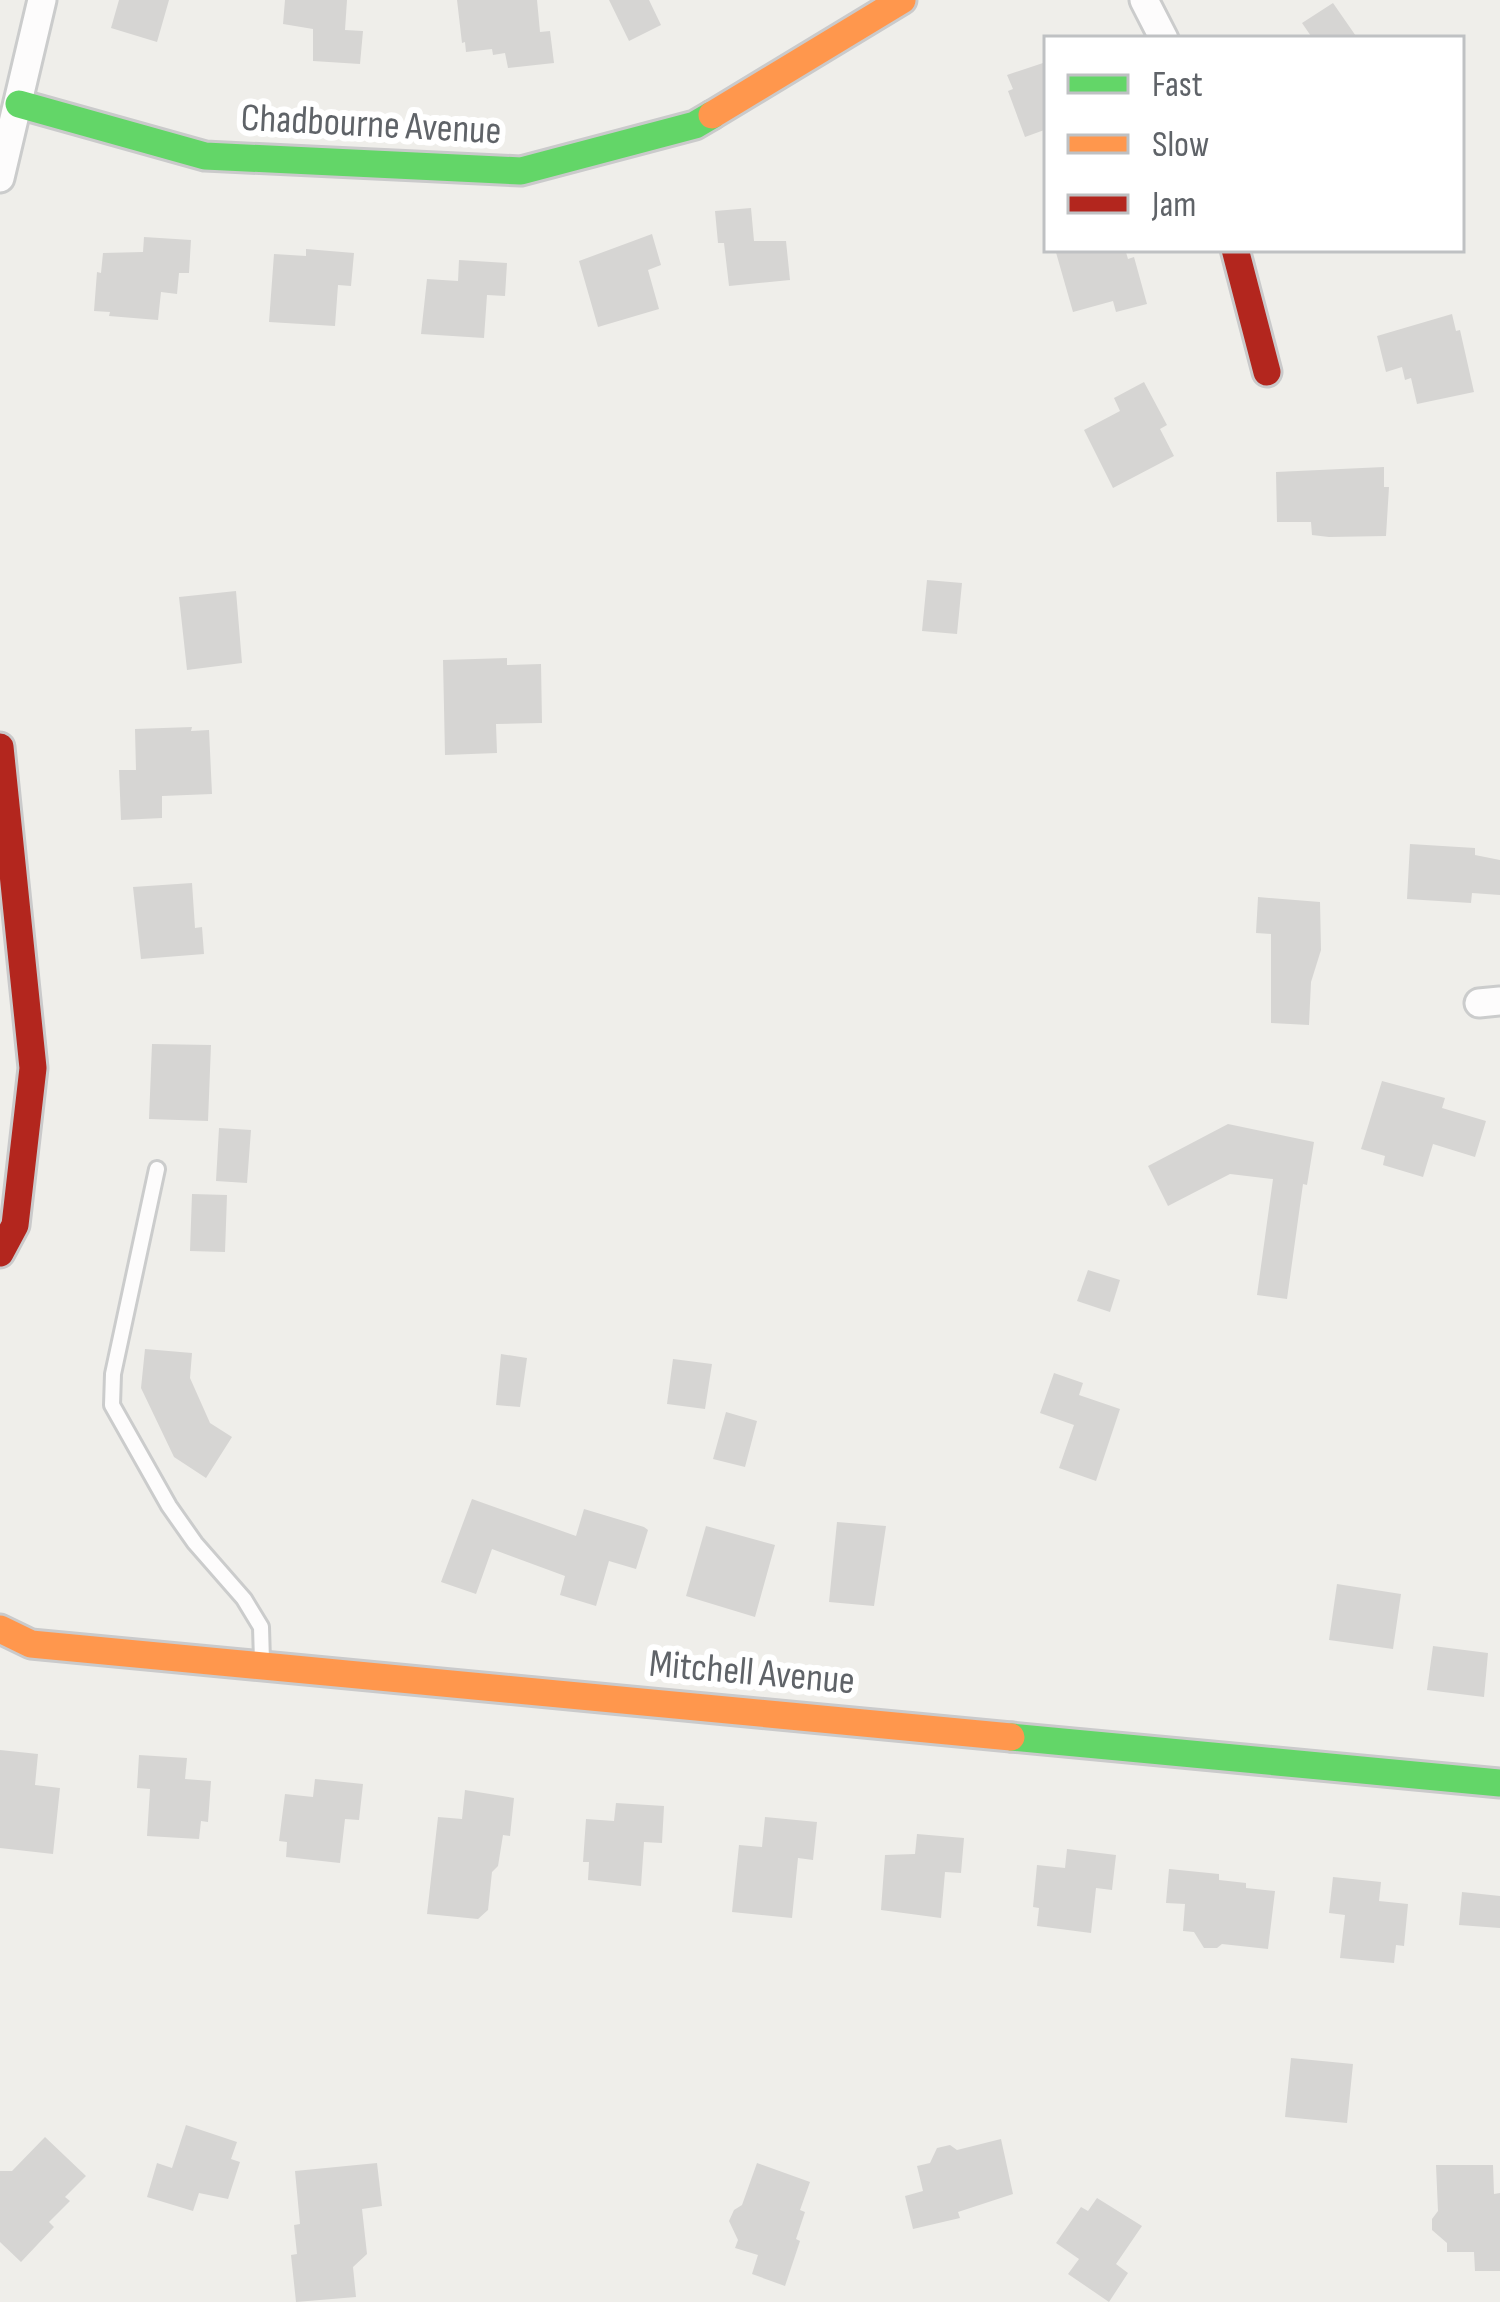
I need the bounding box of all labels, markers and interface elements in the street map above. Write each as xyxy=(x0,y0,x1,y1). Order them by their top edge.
legend xyxy=(1044,36,1464,252)
text: Fast xyxy=(1152,64,1203,107)
street label: Chadbourne Avenue xyxy=(240,95,502,155)
text: Slow xyxy=(1152,124,1209,167)
text: Jam xyxy=(1151,184,1196,227)
street label: Mitchell Avenue xyxy=(647,1641,857,1705)

